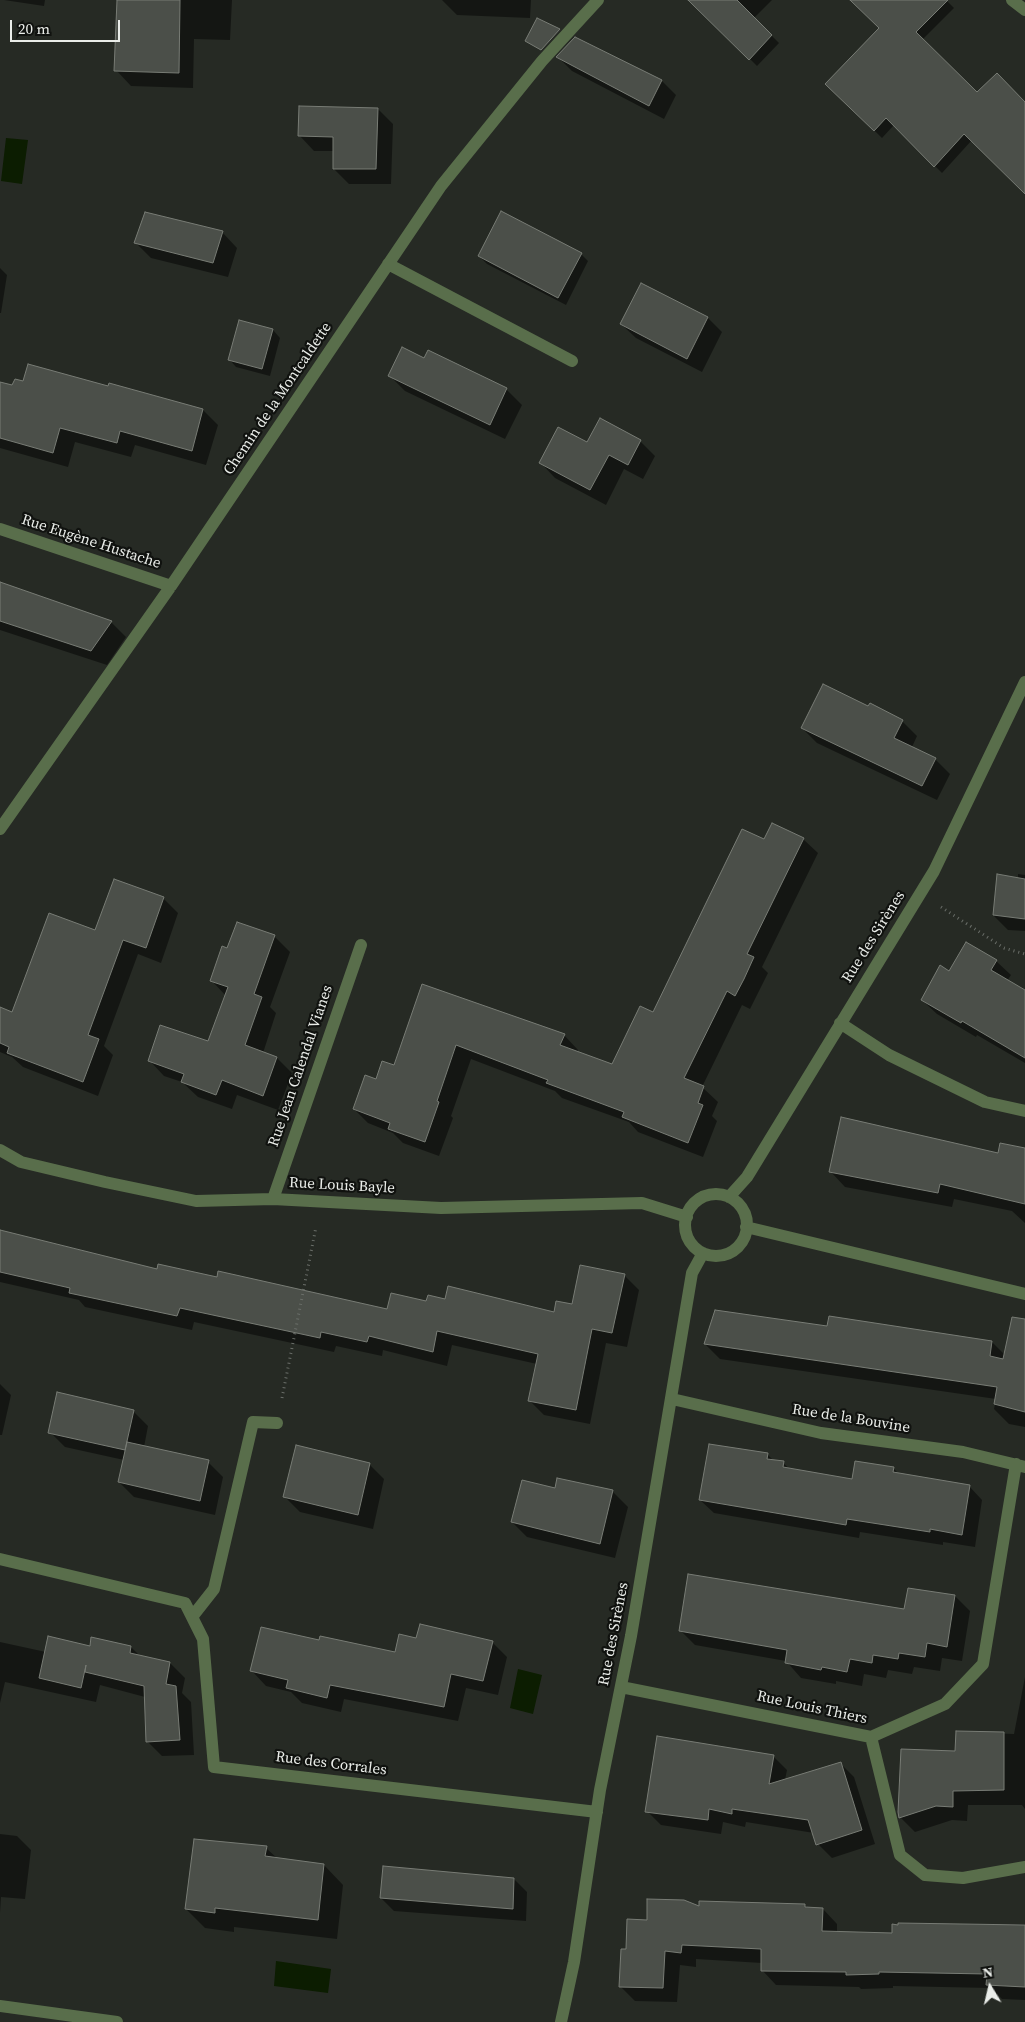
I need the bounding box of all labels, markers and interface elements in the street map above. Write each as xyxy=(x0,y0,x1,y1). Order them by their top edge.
scale bar xyxy=(12,10,122,42)
text: 20 m xyxy=(18,18,50,39)
street label: Chemin de la Montcaldette xyxy=(220,319,336,479)
street label: Rue Eugène Hustache xyxy=(19,511,163,573)
street label: Rue des Sirènes xyxy=(839,888,909,986)
street label: Rue Jean Calendal Vianes xyxy=(265,983,337,1149)
street label: Rue Louis Bayle xyxy=(289,1174,395,1198)
street label: Rue de la Bouvine xyxy=(791,1401,911,1437)
street label: Rue des Sirènes xyxy=(595,1581,633,1687)
street label: Rue Louis Thiers xyxy=(755,1688,869,1728)
street label: Rue des Corrales xyxy=(274,1748,388,1780)
north arrow xyxy=(965,1962,1015,2012)
text: N xyxy=(981,1962,994,1983)

